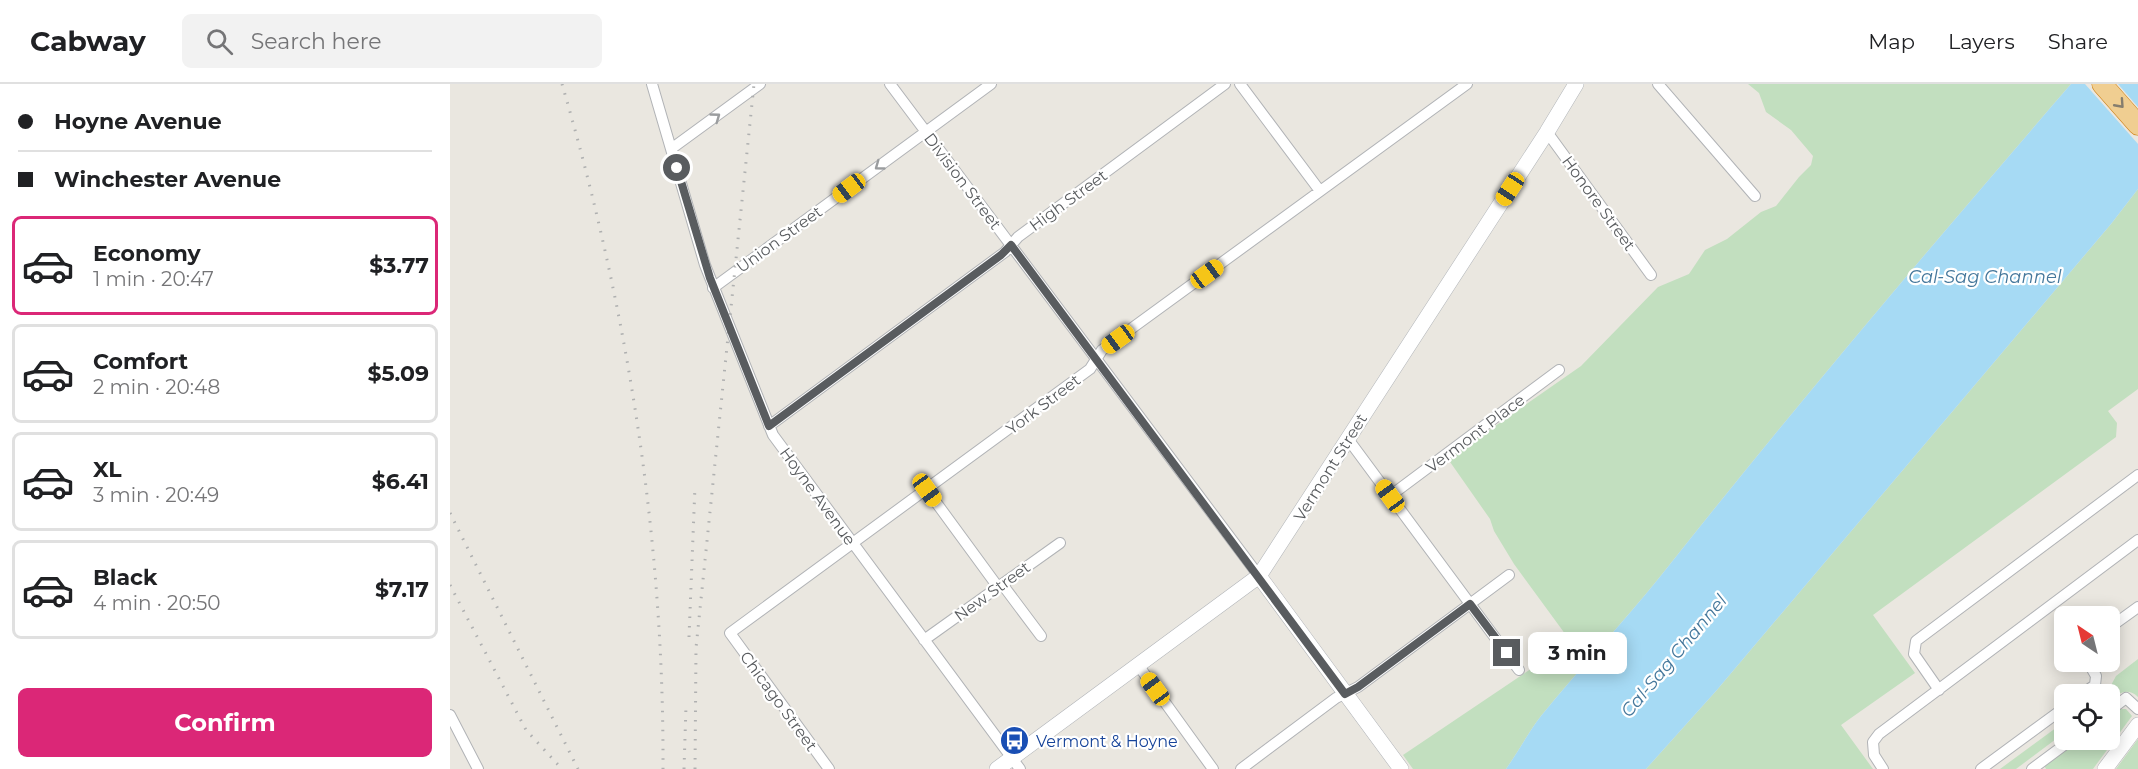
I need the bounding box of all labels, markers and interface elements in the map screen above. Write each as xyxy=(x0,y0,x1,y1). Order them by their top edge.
search box xyxy=(182,14,602,68)
text: Cabway xyxy=(30,24,146,58)
icon: search xyxy=(203,25,236,58)
text: Search here xyxy=(251,28,382,55)
text: Map xyxy=(1868,29,1915,54)
text: Layers xyxy=(1948,29,2015,54)
text: Share xyxy=(2048,29,2108,54)
one-way arrow xyxy=(2113,98,2124,108)
text: Hoyne Avenue xyxy=(54,108,222,135)
one-way arrow xyxy=(709,113,720,124)
street label: Division Street xyxy=(920,129,1005,234)
street label: Honore Street xyxy=(1558,152,1640,255)
route start xyxy=(663,154,690,181)
one-way arrow xyxy=(874,159,885,170)
street label: High Street xyxy=(1026,165,1111,235)
text: Winchester Avenue xyxy=(54,166,281,193)
car xyxy=(1493,169,1527,209)
car xyxy=(829,170,869,206)
street label: Union Street xyxy=(733,202,826,277)
icon: car xyxy=(21,239,75,293)
text: Economy xyxy=(93,240,201,267)
text: $3.77 xyxy=(369,252,429,279)
car xyxy=(1187,256,1227,292)
water label: Cal-Sag Channel xyxy=(1908,266,2062,288)
text: 1 min · 20:47 xyxy=(93,267,214,291)
car xyxy=(1098,321,1138,357)
icon: car xyxy=(21,347,75,401)
text: Comfort xyxy=(93,348,188,375)
text: $5.09 xyxy=(367,360,429,387)
street label: York Street xyxy=(1003,370,1084,438)
text: 2 min · 20:48 xyxy=(93,375,220,399)
street label: Vermont Place xyxy=(1422,390,1528,477)
street label: Vermont Street xyxy=(1290,410,1371,525)
street label: Hoyne Avenue xyxy=(776,444,860,549)
icon: car xyxy=(21,455,75,509)
text: XL xyxy=(93,456,122,483)
text: $6.41 xyxy=(372,468,429,495)
car xyxy=(909,470,945,510)
car xyxy=(1372,476,1408,516)
text: 3 min · 20:49 xyxy=(93,483,219,507)
street label: New Street xyxy=(951,557,1034,625)
icon: car xyxy=(21,563,75,617)
text: Black xyxy=(93,564,157,591)
text: $7.17 xyxy=(375,576,429,603)
water label: Cal-Sag Channel xyxy=(1616,590,1732,722)
text: 4 min · 20:50 xyxy=(93,591,220,615)
north arrow xyxy=(2054,606,2120,672)
map controls xyxy=(2054,606,2120,750)
callout: 3 min xyxy=(1528,632,1627,674)
route end xyxy=(1493,639,1520,666)
text: 3 min xyxy=(1548,641,1607,665)
street label: Chicago Street xyxy=(736,648,821,755)
car xyxy=(1137,669,1173,709)
button: locate xyxy=(2054,684,2120,750)
button: Confirm xyxy=(18,688,432,757)
bus stop icon: Vermont & Hoyne xyxy=(999,725,1031,757)
place label: Vermont & Hoyne xyxy=(1036,732,1178,751)

